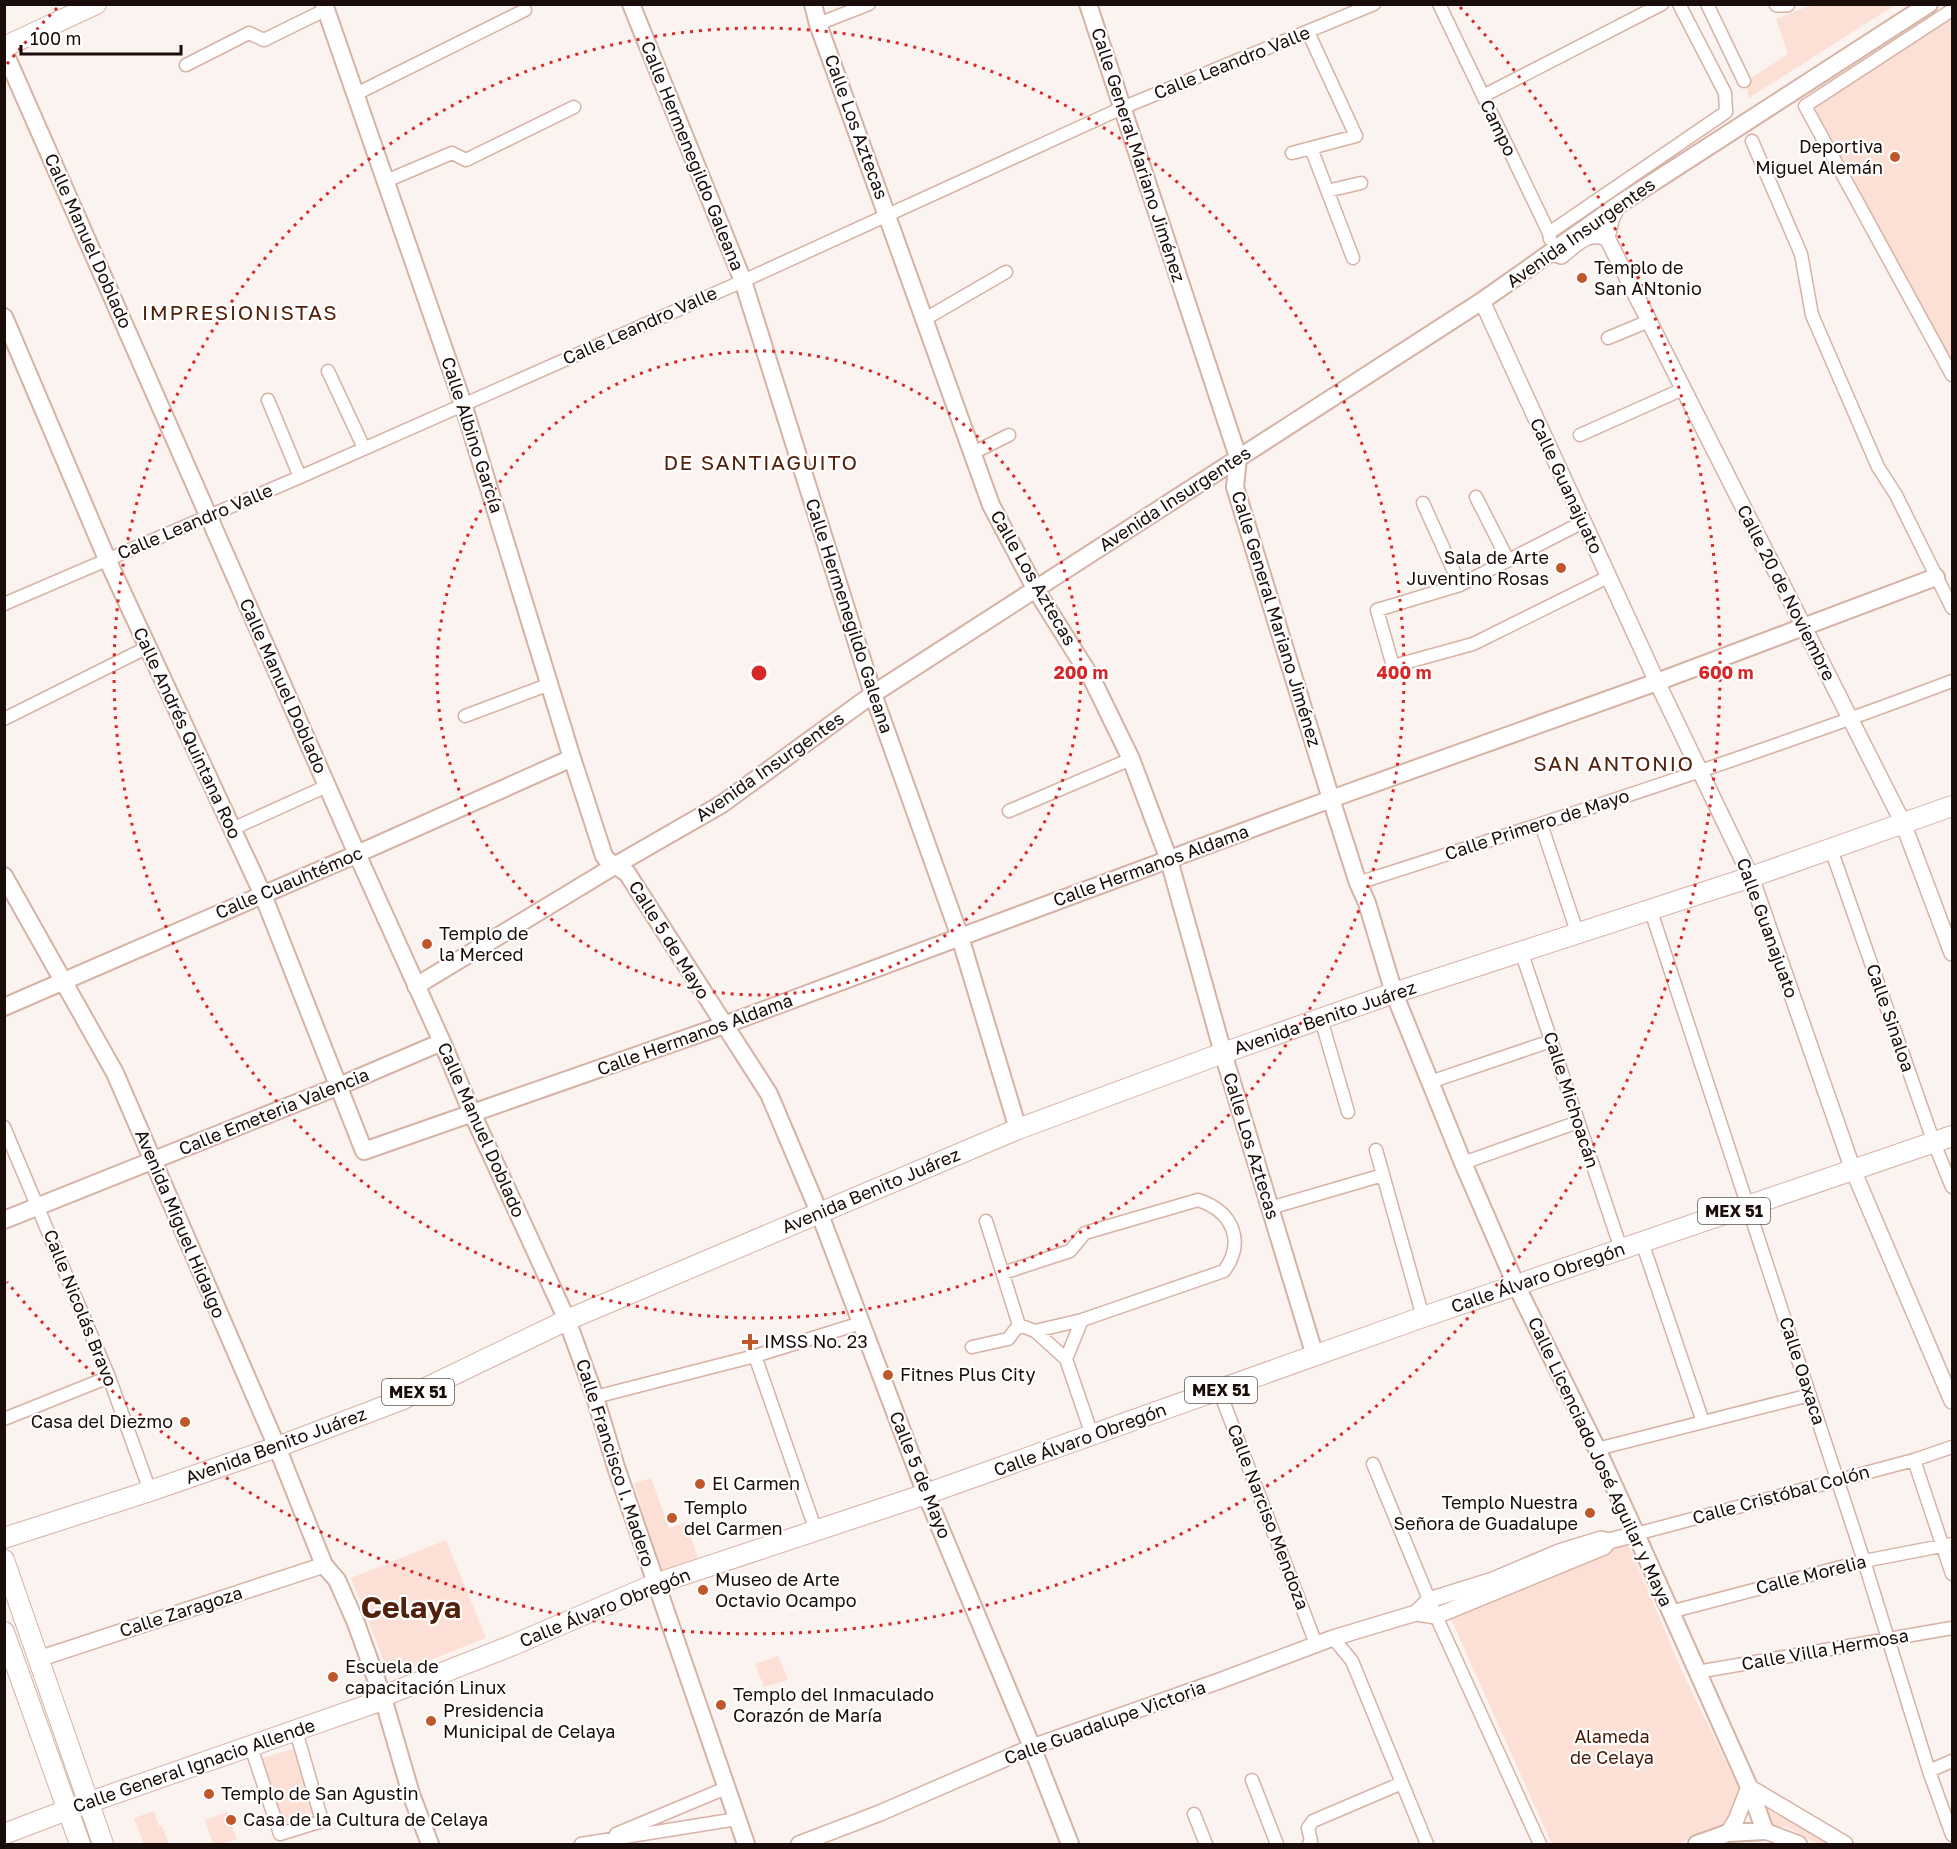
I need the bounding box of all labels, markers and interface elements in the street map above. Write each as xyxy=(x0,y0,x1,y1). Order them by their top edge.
scale bar xyxy=(21,18,182,56)
street label: Calle Leandro Valle xyxy=(1150,21,1313,103)
street label: Calle General Mariano Jiménez xyxy=(1087,25,1191,285)
text: 100 m xyxy=(30,27,81,49)
street label: Calle Hermenegildo Galeana xyxy=(637,38,749,274)
street label: Calle Los Aztecas xyxy=(821,51,893,202)
street label: Campo xyxy=(1476,96,1522,159)
place label: Deportiva Miguel Alemán xyxy=(1755,135,1883,178)
street label: Calle Manuel Doblado xyxy=(40,150,137,332)
marker: Deportiva Miguel Alemán xyxy=(1888,150,1902,164)
street label: Avenida Insurgentes xyxy=(1502,173,1659,292)
place label: Templo de San ANtonio xyxy=(1594,256,1702,299)
marker: Templo de San ANtonio xyxy=(1575,271,1589,285)
street label: Calle Leandro Valle xyxy=(559,281,720,369)
district label: IMPRESIONISTAS xyxy=(142,299,338,325)
street label: Calle Albino García xyxy=(437,354,509,516)
street label: Calle Guanajuato xyxy=(1526,414,1608,557)
street label: Avenida Insurgentes xyxy=(1095,441,1254,555)
district label: DE SANTIAGUITO xyxy=(663,449,859,475)
street label: Calle Leandro Valle xyxy=(114,478,276,564)
street label: Calle General Mariano Jiménez xyxy=(1227,488,1326,749)
street label: Calle Hermenegildo Galeana xyxy=(802,495,898,736)
street label: Calle 20 de Noviembre xyxy=(1733,501,1841,684)
street label: Calle Los Aztecas xyxy=(986,506,1082,649)
place label: Sala de Arte Juventino Rosas xyxy=(1407,546,1549,589)
marker: Sala de Arte Juventino Rosas xyxy=(1554,561,1568,575)
street label: Calle Manuel Doblado xyxy=(235,595,332,777)
street label: Calle Andrés Quintana Roo xyxy=(129,623,247,842)
text: 200 m xyxy=(1054,661,1108,683)
text: 400 m xyxy=(1377,661,1431,683)
text: 600 m xyxy=(1698,661,1754,683)
centre of rings xyxy=(749,663,769,683)
street label: Avenida Insurgentes xyxy=(691,707,848,826)
district label: SAN ANTONIO xyxy=(1533,750,1695,776)
street label: Calle Primero de Mayo xyxy=(1442,784,1632,864)
street label: Calle Hermanos Aldama xyxy=(1050,819,1251,911)
street label: Calle Cuauhtémoc xyxy=(212,841,366,923)
street label: Calle Guanajuato xyxy=(1732,855,1803,1001)
street label: Calle 5 de Mayo xyxy=(625,876,715,1003)
place label: Templo de la Merced xyxy=(439,922,528,965)
marker: Templo de la Merced xyxy=(420,937,434,951)
street label: Calle Sinaloa xyxy=(1862,961,1920,1075)
street label: Avenida Benito Juárez xyxy=(1231,976,1419,1059)
street label: Calle Hermanos Aldama xyxy=(594,988,795,1080)
street label: Calle Michoacán xyxy=(1540,1029,1604,1171)
street label: Calle Manuel Doblado xyxy=(433,1039,530,1221)
street label: Calle Emeteria Valencia xyxy=(175,1063,372,1159)
street label: Calle Los Aztecas xyxy=(1219,1070,1285,1222)
street label: Avenida Miguel Hidalgo xyxy=(131,1126,231,1321)
street label: Avenida Benito Juárez xyxy=(778,1143,963,1238)
road number: MEX 51 xyxy=(1698,1198,1770,1224)
street label: Calle Nicolás Bravo xyxy=(39,1226,122,1389)
street label: Calle Álvaro Obregón xyxy=(1448,1237,1627,1317)
street label: Calle Licenciado José Aguilar y Maya xyxy=(1524,1313,1678,1610)
street label: Calle Oaxaca xyxy=(1775,1314,1831,1427)
place label: IMSS No. 23 xyxy=(764,1330,868,1352)
marker: IMSS No. 23 xyxy=(741,1333,759,1351)
street label: Calle Francisco I. Madero xyxy=(572,1356,660,1569)
place label: Fitnes Plus City xyxy=(900,1363,1035,1385)
marker: Fitnes Plus City xyxy=(881,1368,895,1382)
road number: MEX 51 xyxy=(1185,1377,1257,1403)
road number: MEX 51 xyxy=(382,1379,454,1405)
street label: Calle Álvaro Obregón xyxy=(990,1398,1169,1481)
street label: Avenida Benito Juárez xyxy=(182,1402,369,1488)
street label: Calle 5 de Mayo xyxy=(885,1408,956,1542)
place label: Casa del Diezmo xyxy=(31,1410,173,1432)
marker: Casa del Diezmo xyxy=(178,1415,192,1429)
street label: Calle Narciso Mendoza xyxy=(1223,1421,1315,1613)
street label: Calle Cristóbal Colón xyxy=(1690,1460,1872,1528)
place label: El Carmen xyxy=(712,1472,800,1494)
marker: El Carmen xyxy=(693,1477,707,1491)
place label: Templo Nuestra Señora de Guadalupe xyxy=(1394,1491,1578,1534)
place label: Templo del Carmen xyxy=(684,1496,783,1539)
marker: Templo Nuestra Señora de Guadalupe xyxy=(1583,1506,1597,1520)
marker: Templo del Carmen xyxy=(665,1511,679,1525)
street label: Calle Morelia xyxy=(1753,1550,1868,1598)
street label: Calle Álvaro Obregón xyxy=(516,1563,693,1651)
place label: Museo de Arte Octavio Ocampo xyxy=(715,1568,856,1611)
street label: Calle Zaragoza xyxy=(116,1581,245,1641)
marker: Museo de Arte Octavio Ocampo xyxy=(696,1583,710,1597)
district label: Celaya xyxy=(361,1589,461,1625)
street label: Calle Villa Hermosa xyxy=(1740,1623,1910,1675)
place label: Escuela de capacitación Linux xyxy=(345,1655,506,1698)
marker: Escuela de capacitación Linux xyxy=(326,1670,340,1684)
street label: Calle Guadalupe Victoria xyxy=(1001,1675,1209,1769)
place label: Templo del Inmaculado Corazón de María xyxy=(733,1683,934,1726)
marker: Templo del Inmaculado Corazón de María xyxy=(714,1698,728,1712)
place label: Presidencia Municipal de Celaya xyxy=(443,1699,615,1742)
street label: Calle General Ignacio Allende xyxy=(70,1713,318,1817)
marker: Presidencia Municipal de Celaya xyxy=(424,1714,438,1728)
park label: Alameda de Celaya xyxy=(1570,1725,1654,1768)
place label: Templo de San Agustin xyxy=(221,1782,419,1804)
marker: Templo de San Agustin xyxy=(202,1787,216,1801)
place label: Casa de la Cultura de Celaya xyxy=(243,1808,488,1830)
marker: Casa de la Cultura de Celaya xyxy=(224,1813,238,1827)

